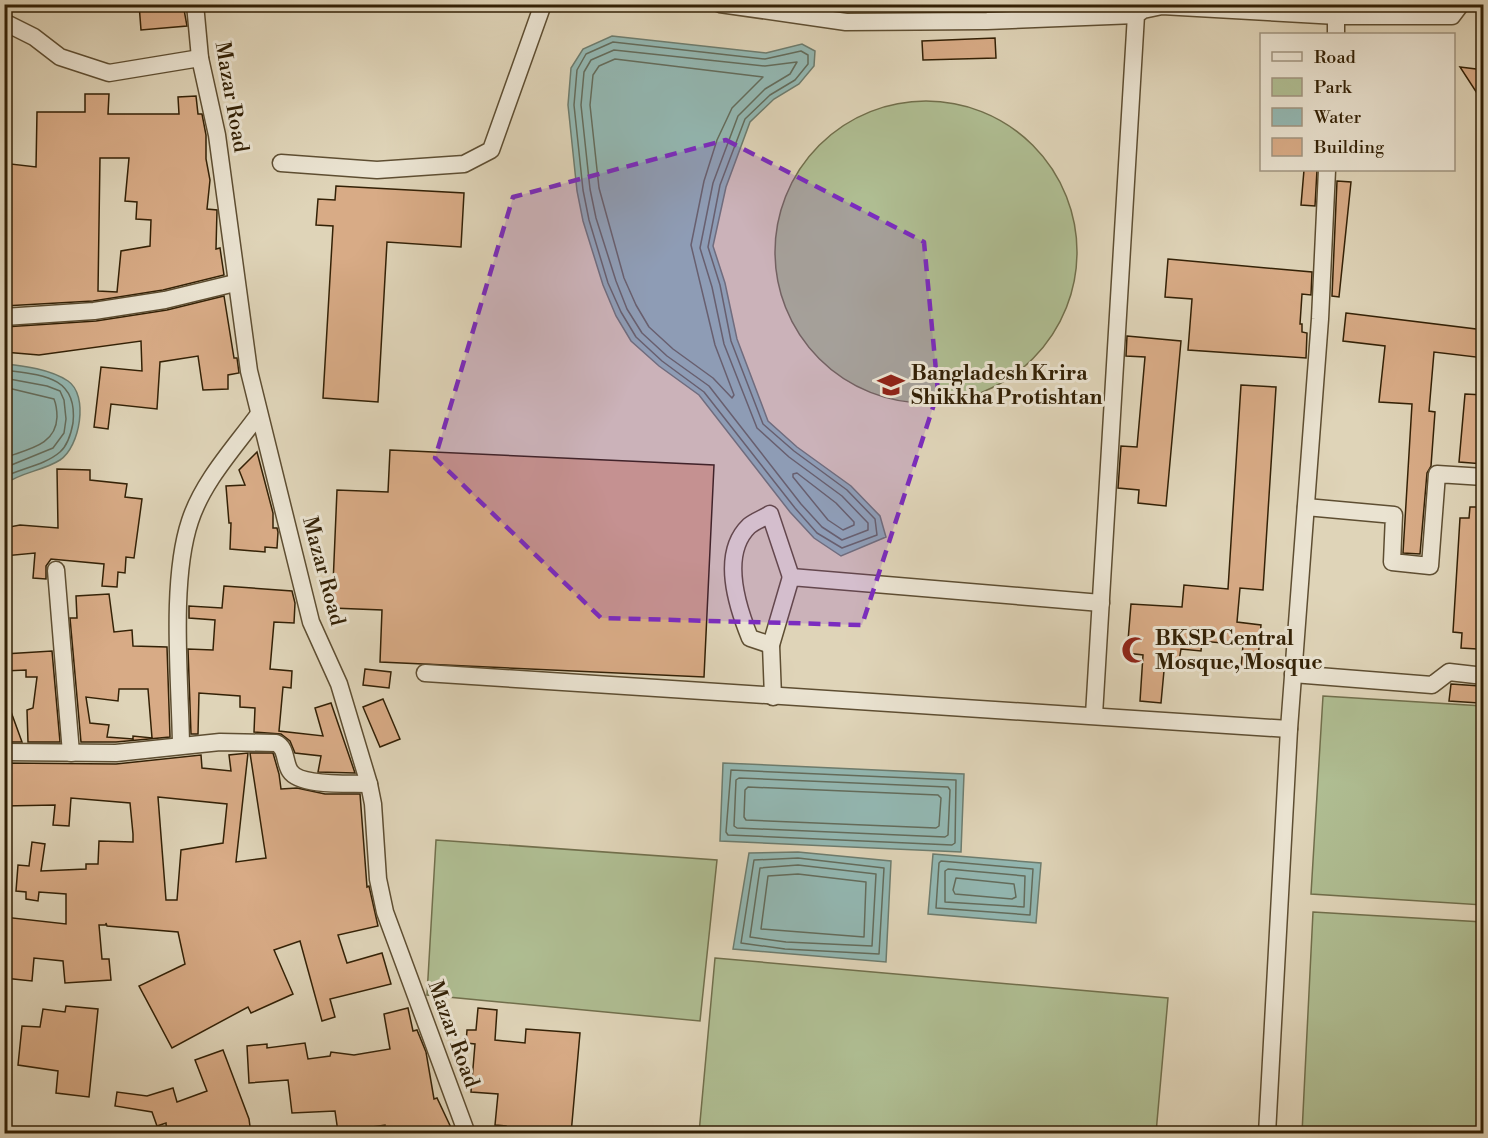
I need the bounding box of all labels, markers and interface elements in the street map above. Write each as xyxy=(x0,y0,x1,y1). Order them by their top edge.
legend xyxy=(1260,33,1455,171)
street label: Mazar Road xyxy=(208,40,254,155)
text: Road xyxy=(1314,46,1357,69)
text: Park xyxy=(1314,76,1353,99)
text: Water xyxy=(1313,106,1362,129)
text: Building xyxy=(1313,136,1385,159)
place label: Bangladesh Krira Shikkha Protishtan xyxy=(911,361,1103,411)
school or university icon: Bangladesh Krira Shikkha Protishtan xyxy=(876,370,906,400)
street label: Mazar Road xyxy=(296,514,350,629)
place label: BKSP Central Mosque, Mosque xyxy=(1155,626,1322,676)
mosque icon: BKSP Central Mosque, Mosque xyxy=(1120,635,1150,665)
street label: Mazar Road xyxy=(422,977,484,1091)

